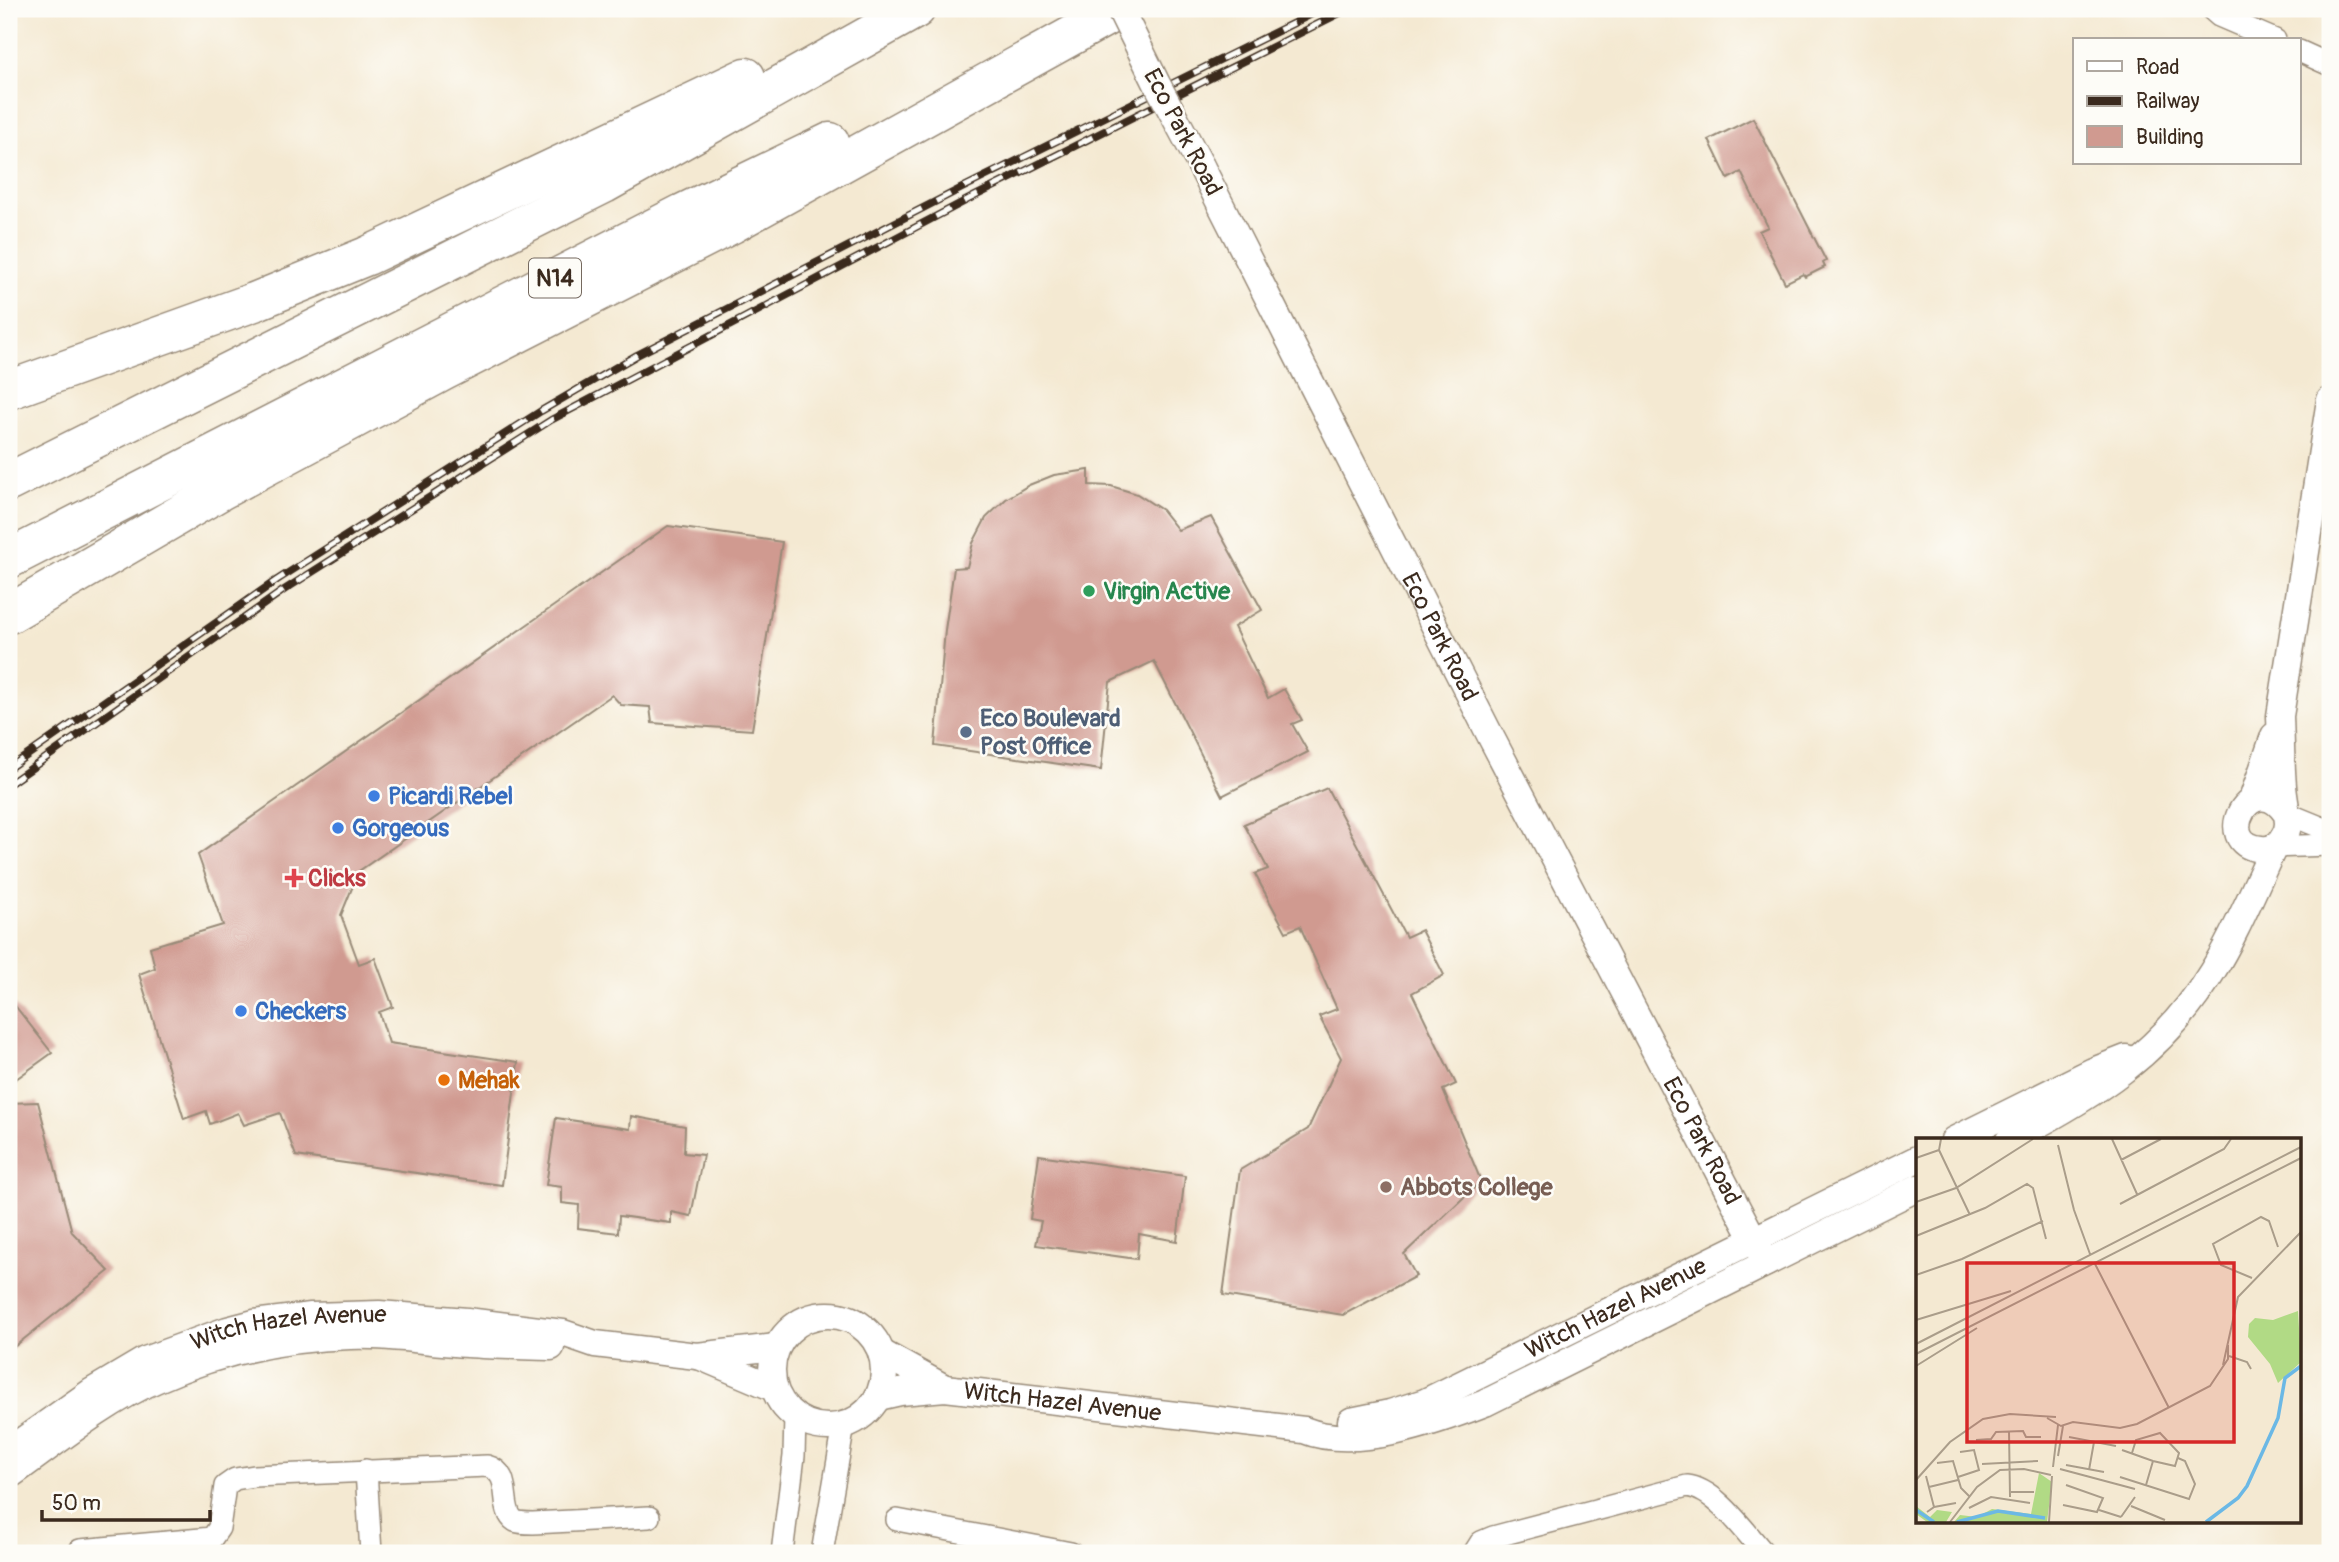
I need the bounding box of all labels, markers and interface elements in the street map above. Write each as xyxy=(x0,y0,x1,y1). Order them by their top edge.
legend xyxy=(2073,38,2300,164)
text: Road xyxy=(2136,54,2180,81)
street label: Eco Park Road xyxy=(1137,64,1228,201)
text: Railway xyxy=(2136,88,2200,115)
text: Building xyxy=(2136,124,2203,151)
road number: N14 xyxy=(529,258,581,298)
street label: Eco Park Road xyxy=(1395,568,1484,706)
place label: Virgin Active xyxy=(1103,577,1231,606)
marker: Virgin Active xyxy=(1081,583,1097,599)
place label: Eco Boulevard Post Office xyxy=(980,704,1121,761)
marker: Eco Boulevard Post Office xyxy=(958,724,974,740)
place label: Picardi Rebel xyxy=(388,782,513,811)
marker: Picardi Rebel xyxy=(366,788,382,804)
place label: Gorgeous xyxy=(352,814,449,843)
marker: Gorgeous xyxy=(330,820,346,836)
place label: Clicks xyxy=(308,864,366,893)
marker: Clicks xyxy=(286,870,302,886)
place label: Checkers xyxy=(255,997,346,1026)
marker: Checkers xyxy=(233,1003,249,1019)
place label: Mehak xyxy=(458,1066,521,1095)
marker: Mehak xyxy=(436,1072,452,1088)
street label: Eco Park Road xyxy=(1656,1072,1747,1210)
inset map xyxy=(1916,1138,2300,1524)
place label: Abbots College xyxy=(1400,1173,1554,1202)
marker: Abbots College xyxy=(1378,1179,1394,1195)
street label: Witch Hazel Avenue xyxy=(1520,1251,1711,1365)
street label: Witch Hazel Avenue xyxy=(187,1300,388,1357)
street label: Witch Hazel Avenue xyxy=(962,1376,1163,1428)
scale bar xyxy=(42,1478,210,1522)
text: 50 m xyxy=(52,1490,101,1517)

